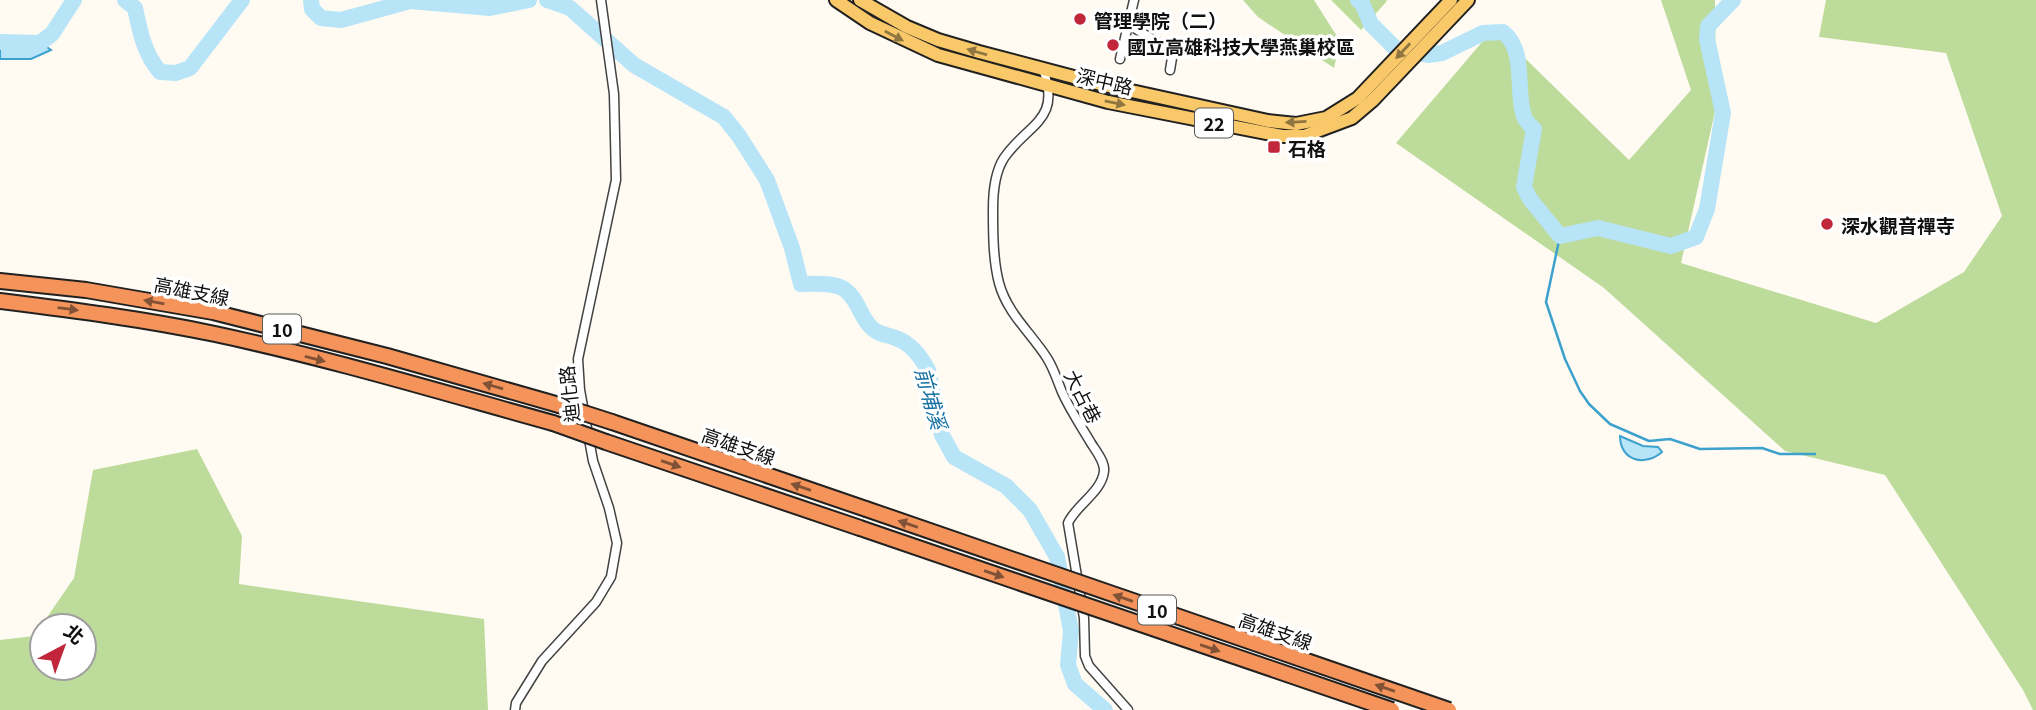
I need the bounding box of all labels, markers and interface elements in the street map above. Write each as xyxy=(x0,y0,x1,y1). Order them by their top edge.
place label: 管理學院（二） xyxy=(1094,6,1227,33)
marker: 管理學院（二） xyxy=(1072,11,1088,27)
one-way arrow xyxy=(885,29,905,41)
place label: 國立高雄科技大學燕巢校區 xyxy=(1127,32,1355,59)
marker: 國立高雄科技大學燕巢校區 xyxy=(1105,37,1121,53)
one-way arrow xyxy=(1396,42,1412,59)
one-way arrow xyxy=(967,46,988,56)
street label: 深中路 xyxy=(1074,60,1136,100)
one-way arrow xyxy=(1104,98,1126,109)
road number: 22 xyxy=(1195,109,1233,138)
one-way arrow xyxy=(1285,117,1307,128)
place label: 石格 xyxy=(1288,134,1326,161)
marker: 石格 xyxy=(1266,139,1282,155)
place label: 深水觀音禪寺 xyxy=(1841,211,1955,238)
marker: 深水觀音禪寺 xyxy=(1819,216,1835,232)
street label: 高雄支線 xyxy=(152,269,232,311)
one-way arrow xyxy=(143,296,165,307)
one-way arrow xyxy=(57,304,79,315)
road number: 10 xyxy=(263,314,301,344)
one-way arrow xyxy=(304,354,326,365)
street label: 迪化路 xyxy=(552,364,584,424)
water label: 前埔溪 xyxy=(909,364,956,435)
street label: 大占巷 xyxy=(1059,364,1109,428)
one-way arrow xyxy=(482,380,504,391)
street label: 高雄支線 xyxy=(699,420,779,470)
one-way arrow xyxy=(660,459,681,470)
one-way arrow xyxy=(790,481,811,492)
one-way arrow xyxy=(898,518,919,529)
one-way arrow xyxy=(984,569,1005,580)
one-way arrow xyxy=(1113,592,1134,603)
road number: 10 xyxy=(1138,596,1176,624)
street label: 高雄支線 xyxy=(1236,605,1316,655)
north arrow xyxy=(28,612,98,682)
text: 北 xyxy=(59,617,91,649)
one-way arrow xyxy=(1199,643,1220,654)
one-way arrow xyxy=(1374,682,1395,693)

